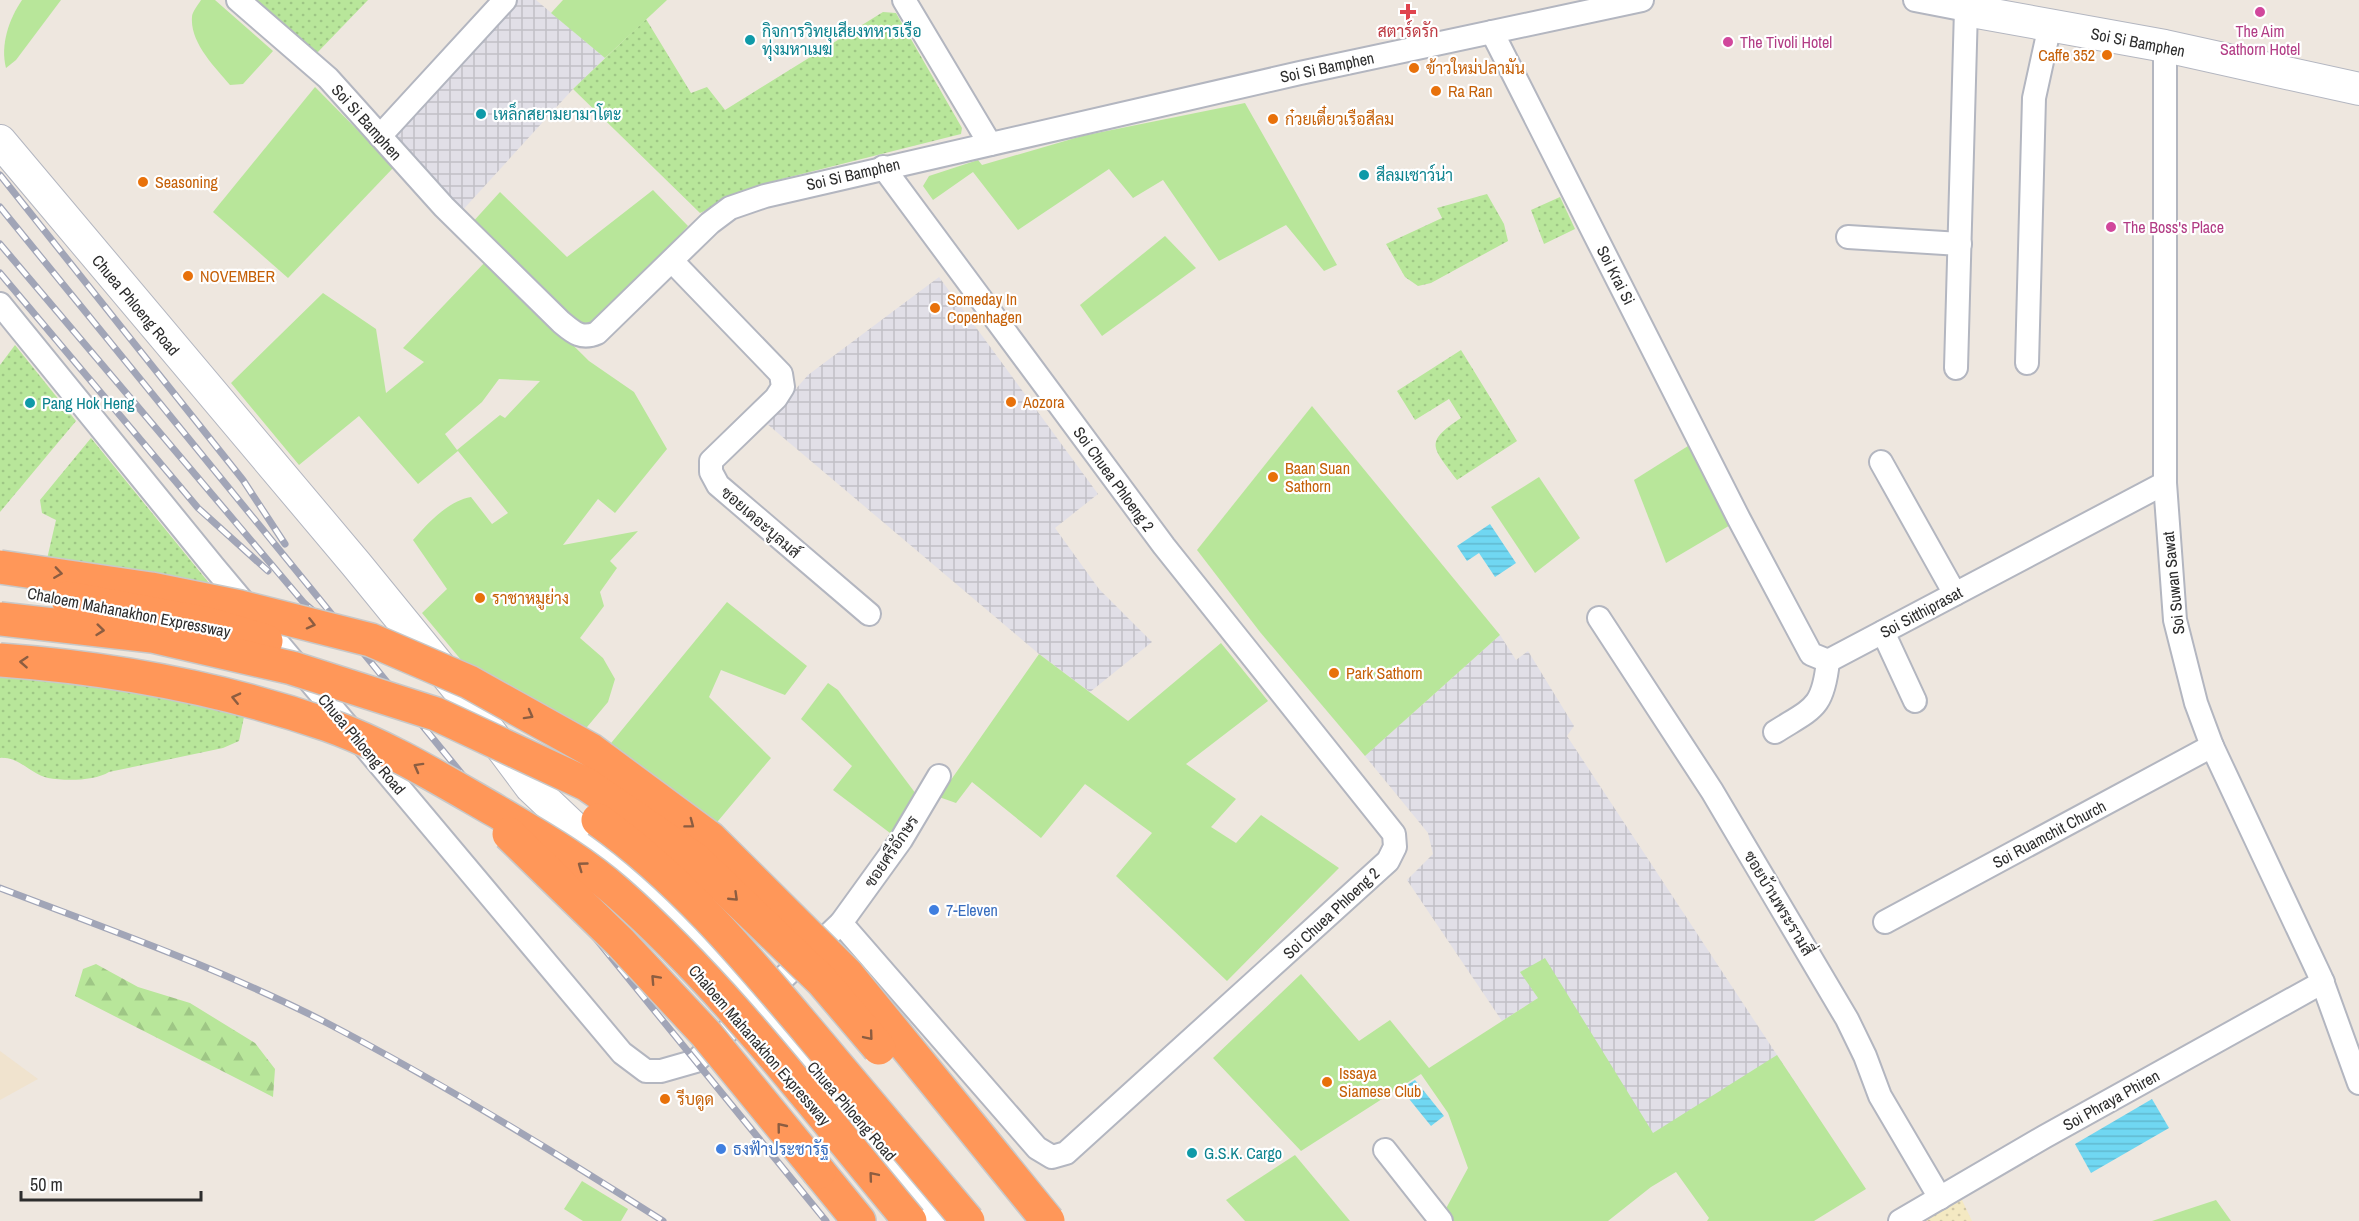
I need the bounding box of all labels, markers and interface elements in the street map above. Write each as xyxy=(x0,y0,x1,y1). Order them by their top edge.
marker: สตาร์ดรัก xyxy=(1401,5,1415,19)
marker: The Aim Sathorn Hotel xyxy=(2253,5,2267,19)
place label: สตาร์ดรัก xyxy=(1378,19,1438,42)
place label: กิจการวิทยุเสียงทหารเรือ ทุ่งมหาเมฆ xyxy=(762,20,922,61)
place label: The Aim Sathorn Hotel xyxy=(2220,20,2300,60)
street label: Soi Si Bamphen xyxy=(2089,22,2187,62)
place label: The Tivoli Hotel xyxy=(1740,31,1832,53)
marker: กิจการวิทยุเสียงทหารเรือ ทุ่งมหาเมฆ xyxy=(743,33,757,47)
marker: The Tivoli Hotel xyxy=(1721,35,1735,49)
place label: Caffe 352 xyxy=(2038,44,2095,66)
street label: Soi Si Bamphen xyxy=(1278,46,1376,88)
marker: Caffe 352 xyxy=(2100,48,2114,62)
place label: ข้าวใหม่ปลามัน xyxy=(1426,57,1525,79)
marker: ข้าวใหม่ปลามัน xyxy=(1407,61,1421,75)
street label: Soi Si Bamphen xyxy=(327,79,407,165)
place label: Ra Ran xyxy=(1448,80,1492,102)
marker: Ra Ran xyxy=(1429,84,1443,98)
place label: เหล็กสยามยามาโตะ xyxy=(493,101,621,125)
place label: ก๋วยเตี๋ยวเรือสีลม xyxy=(1285,105,1394,130)
marker: เหล็กสยามยามาโตะ xyxy=(474,107,488,121)
marker: ก๋วยเตี๋ยวเรือสีลม xyxy=(1266,112,1280,126)
street label: Soi Si Bamphen xyxy=(804,153,902,195)
place label: สีลมเซาว์น่า xyxy=(1376,163,1453,186)
marker: สีลมเซาว์น่า xyxy=(1357,168,1371,182)
place label: Seasoning xyxy=(155,171,218,193)
marker: Seasoning xyxy=(136,175,150,189)
place label: The Boss's Place xyxy=(2123,216,2224,238)
marker: The Boss's Place xyxy=(2104,220,2118,234)
street label: Soi Krai Si xyxy=(1592,242,1640,308)
street label: Chuea Phloeng Road xyxy=(87,250,185,360)
place label: NOVEMBER xyxy=(200,265,276,287)
marker: NOVEMBER xyxy=(181,269,195,283)
place label: Someday In Copenhagen xyxy=(947,288,1022,328)
marker: Someday In Copenhagen xyxy=(928,301,942,315)
place label: Aozora xyxy=(1022,391,1065,413)
place label: Pang Hok Heng xyxy=(42,392,135,414)
marker: Aozora xyxy=(1004,395,1018,409)
marker: Pang Hok Heng xyxy=(23,396,37,410)
street label: Soi Chuea Phloeng 2 xyxy=(1068,422,1160,536)
place label: Baan Suan Sathorn xyxy=(1285,457,1350,497)
marker: Baan Suan Sathorn xyxy=(1266,470,1280,484)
street label: ซอยเดอะบูลมส์ xyxy=(716,480,806,564)
street label: Soi Suwan Sawat xyxy=(2157,530,2189,636)
one-way arrow xyxy=(53,567,63,579)
street label: Soi Sitthiprasat xyxy=(1876,581,1966,643)
street label: Chaloem Mahanakhon Expressway xyxy=(26,582,233,643)
place label: ราชาหมูย่าง xyxy=(492,587,569,610)
marker: ราชาหมูย่าง xyxy=(473,591,487,605)
one-way arrow xyxy=(306,617,316,630)
one-way arrow xyxy=(95,623,104,636)
one-way arrow xyxy=(19,656,28,669)
place label: Park Sathorn xyxy=(1346,662,1423,684)
marker: Park Sathorn xyxy=(1327,666,1341,680)
street label: Chuea Phloeng Road xyxy=(313,689,411,799)
one-way arrow xyxy=(231,693,241,706)
one-way arrow xyxy=(522,708,533,719)
one-way arrow xyxy=(414,763,424,774)
street label: Soi Ruamchit Church xyxy=(1988,795,2110,873)
street label: ซอยศรีอักษร xyxy=(859,810,923,892)
one-way arrow xyxy=(684,816,695,827)
street label: ซอยบ้านพระรามสี่ xyxy=(1739,845,1822,960)
street label: Soi Chuea Phloeng 2 xyxy=(1278,862,1384,964)
one-way arrow xyxy=(578,863,589,874)
one-way arrow xyxy=(727,890,737,901)
place label: 7-Eleven xyxy=(946,899,998,921)
marker: 7-Eleven xyxy=(927,903,941,917)
street label: Chaloem Mahanakhon Expressway xyxy=(684,960,836,1130)
one-way arrow xyxy=(651,975,662,986)
one-way arrow xyxy=(862,1029,873,1040)
street label: Chuea Phloeng Road xyxy=(803,1056,901,1166)
place label: Issaya Siamese Club xyxy=(1339,1062,1421,1102)
street label: Soi Phraya Phiren xyxy=(2059,1064,2163,1136)
marker: Issaya Siamese Club xyxy=(1320,1075,1334,1089)
place label: รีบดูด xyxy=(676,1088,714,1111)
marker: รีบดูด xyxy=(658,1092,672,1106)
one-way arrow xyxy=(778,1123,789,1134)
place label: ธงฟ้าประชารัฐ xyxy=(733,1138,829,1160)
marker: ธงฟ้าประชารัฐ xyxy=(714,1142,728,1156)
place label: G.S.K. Cargo xyxy=(1204,1142,1282,1164)
marker: G.S.K. Cargo xyxy=(1185,1146,1199,1160)
scale bar xyxy=(21,1164,201,1202)
text: 50 m xyxy=(30,1172,63,1197)
one-way arrow xyxy=(869,1172,880,1183)

